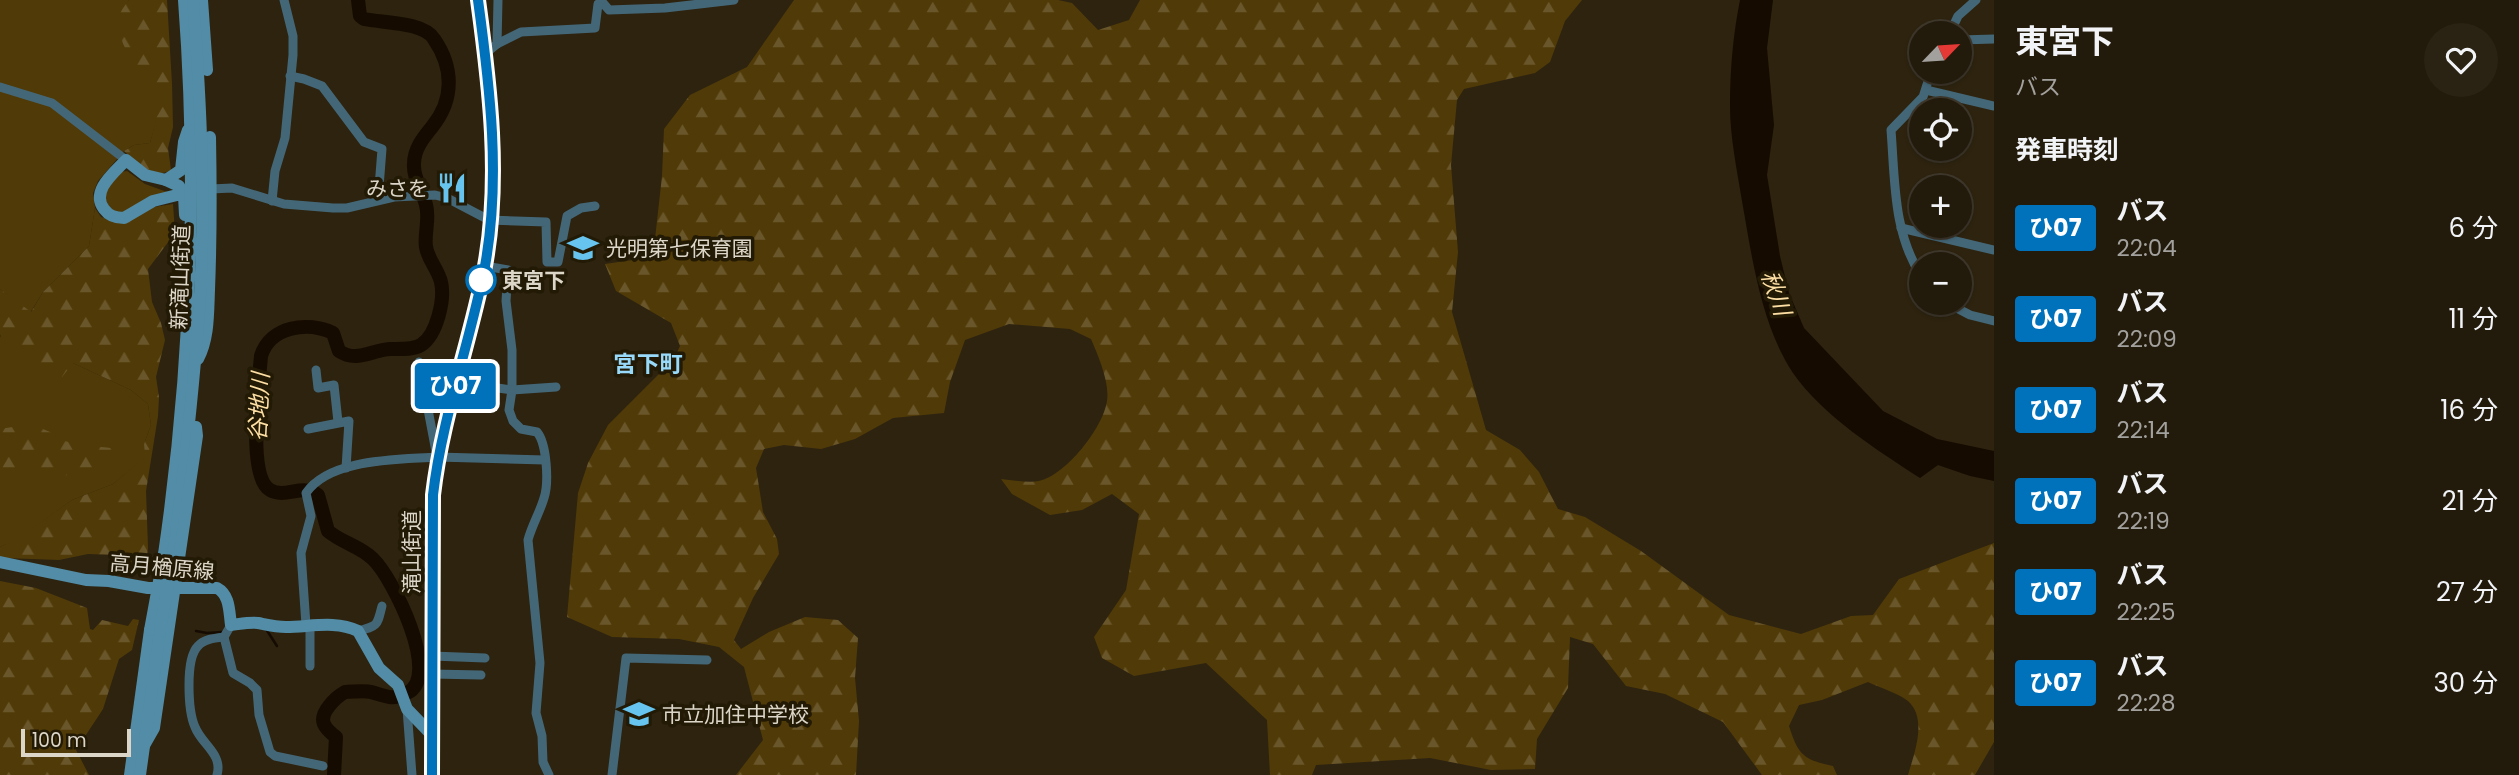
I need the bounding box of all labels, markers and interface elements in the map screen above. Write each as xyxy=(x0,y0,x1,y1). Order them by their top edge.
text: 東宮下 xyxy=(2015,18,2114,65)
north arrow xyxy=(1909,21,1972,84)
map controls xyxy=(1909,21,1972,315)
button: heart xyxy=(2424,23,2498,97)
text: バス xyxy=(2015,71,2061,103)
button: locate xyxy=(1909,98,1972,161)
text: 発車時刻 xyxy=(2015,132,2119,168)
restaurant icon: みさを xyxy=(435,171,469,205)
place label: みさを xyxy=(366,174,429,203)
button: + xyxy=(1909,175,1972,238)
text: バス xyxy=(2117,193,2169,229)
text: 6 分 xyxy=(2449,210,2498,246)
text: ひ07 xyxy=(2029,211,2082,244)
street label: 新滝山街道 xyxy=(164,224,196,330)
school or university icon: 光明第七保育園 xyxy=(566,231,600,265)
text: 22:04 xyxy=(2117,232,2177,264)
place label: 光明第七保育園 xyxy=(606,234,753,263)
button: − xyxy=(1909,252,1972,315)
marker: 東宮下 xyxy=(466,265,496,295)
place label: 東宮下 xyxy=(502,266,565,295)
water label: 秋川 xyxy=(1753,266,1800,323)
text: バス xyxy=(2117,284,2169,320)
text: 11 分 xyxy=(2448,301,2498,337)
text: ひ07 xyxy=(2029,302,2082,335)
text: 22:09 xyxy=(2117,323,2177,355)
district label: 宮下町 xyxy=(614,348,683,380)
line badge: ひ07 xyxy=(415,363,495,409)
water label: 谷地川 xyxy=(241,369,277,442)
text: ひ07 xyxy=(429,369,481,402)
text: バス xyxy=(2117,375,2169,411)
text: 16 分 xyxy=(2440,392,2498,428)
text: ひ07 xyxy=(2029,393,2082,426)
text: 22:14 xyxy=(2117,414,2170,446)
text: バス xyxy=(2117,466,2169,502)
text: 21 分 xyxy=(2442,483,2498,519)
text: ひ07 xyxy=(2029,484,2082,517)
text: 22:19 xyxy=(2117,505,2170,537)
street label: 滝山街道 xyxy=(397,510,426,594)
street label: 高月楢原線 xyxy=(108,548,216,586)
text: バス xyxy=(2117,557,2169,593)
text: 27 分 xyxy=(2436,574,2498,610)
text: ひ07 xyxy=(2029,575,2082,608)
text: 22:25 xyxy=(2117,596,2176,628)
text: バス xyxy=(2117,648,2169,684)
text: 30 分 xyxy=(2433,665,2498,701)
text: ひ07 xyxy=(2029,666,2082,699)
text: 22:28 xyxy=(2117,687,2176,719)
school or university icon: 市立加住中学校 xyxy=(622,697,656,731)
place label: 市立加住中学校 xyxy=(662,700,809,729)
scale bar xyxy=(21,726,131,758)
text: 100 m xyxy=(32,727,87,754)

